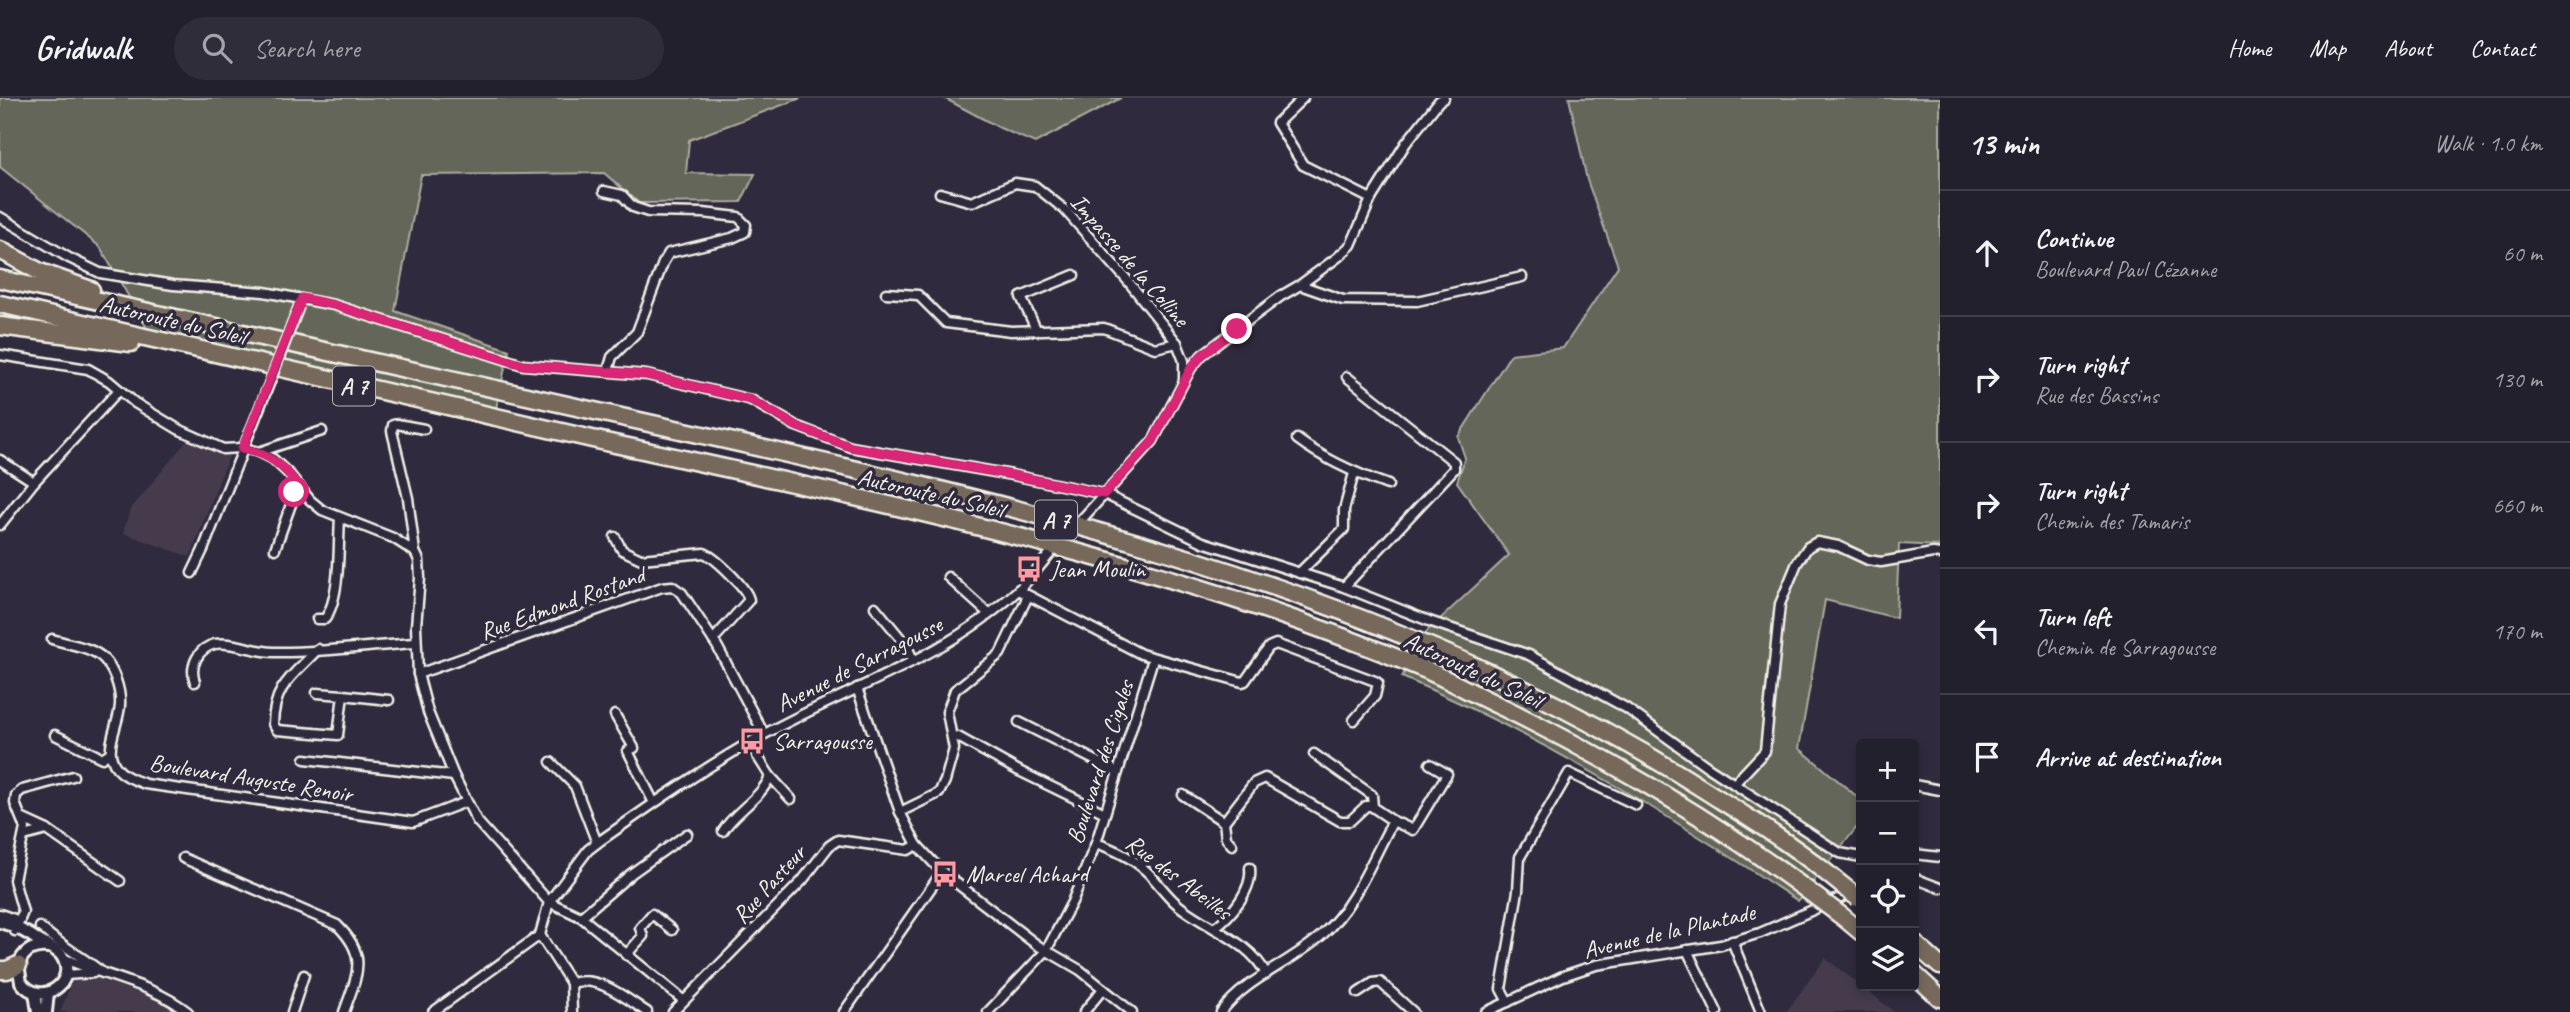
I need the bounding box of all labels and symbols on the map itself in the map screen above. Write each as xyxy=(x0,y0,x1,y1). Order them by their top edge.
street label: Impasse de la Colline xyxy=(1064,187,1198,335)
street label: Autoroute du Soleil xyxy=(97,289,253,352)
route end xyxy=(1221,313,1252,344)
road number: A 7 xyxy=(333,366,375,406)
street label: Autoroute du Soleil xyxy=(855,462,1011,525)
route start xyxy=(278,476,309,507)
road number: A 7 xyxy=(1035,500,1077,540)
bus stop icon: Jean Moulin xyxy=(1014,554,1044,584)
place label: Jean Moulin xyxy=(1049,554,1146,584)
street label: Rue Edmond Rostand xyxy=(476,558,652,647)
street label: Avenue de Sarragousse xyxy=(771,608,949,719)
street label: Autoroute du Soleil xyxy=(1399,625,1550,717)
street label: Boulevard des Cigales xyxy=(1059,675,1141,848)
bus stop icon: Sarragousse xyxy=(737,726,767,756)
place label: Sarragousse xyxy=(773,726,874,756)
street label: Boulevard Auguste Renoir xyxy=(147,747,357,809)
street label: Rue des Abeilles xyxy=(1120,827,1239,928)
street label: Rue Pasteur xyxy=(726,837,814,930)
bus stop icon: Marcel Achard xyxy=(930,859,960,889)
place label: Marcel Achard xyxy=(966,859,1091,889)
street label: Avenue de la Plantade xyxy=(1580,896,1760,965)

